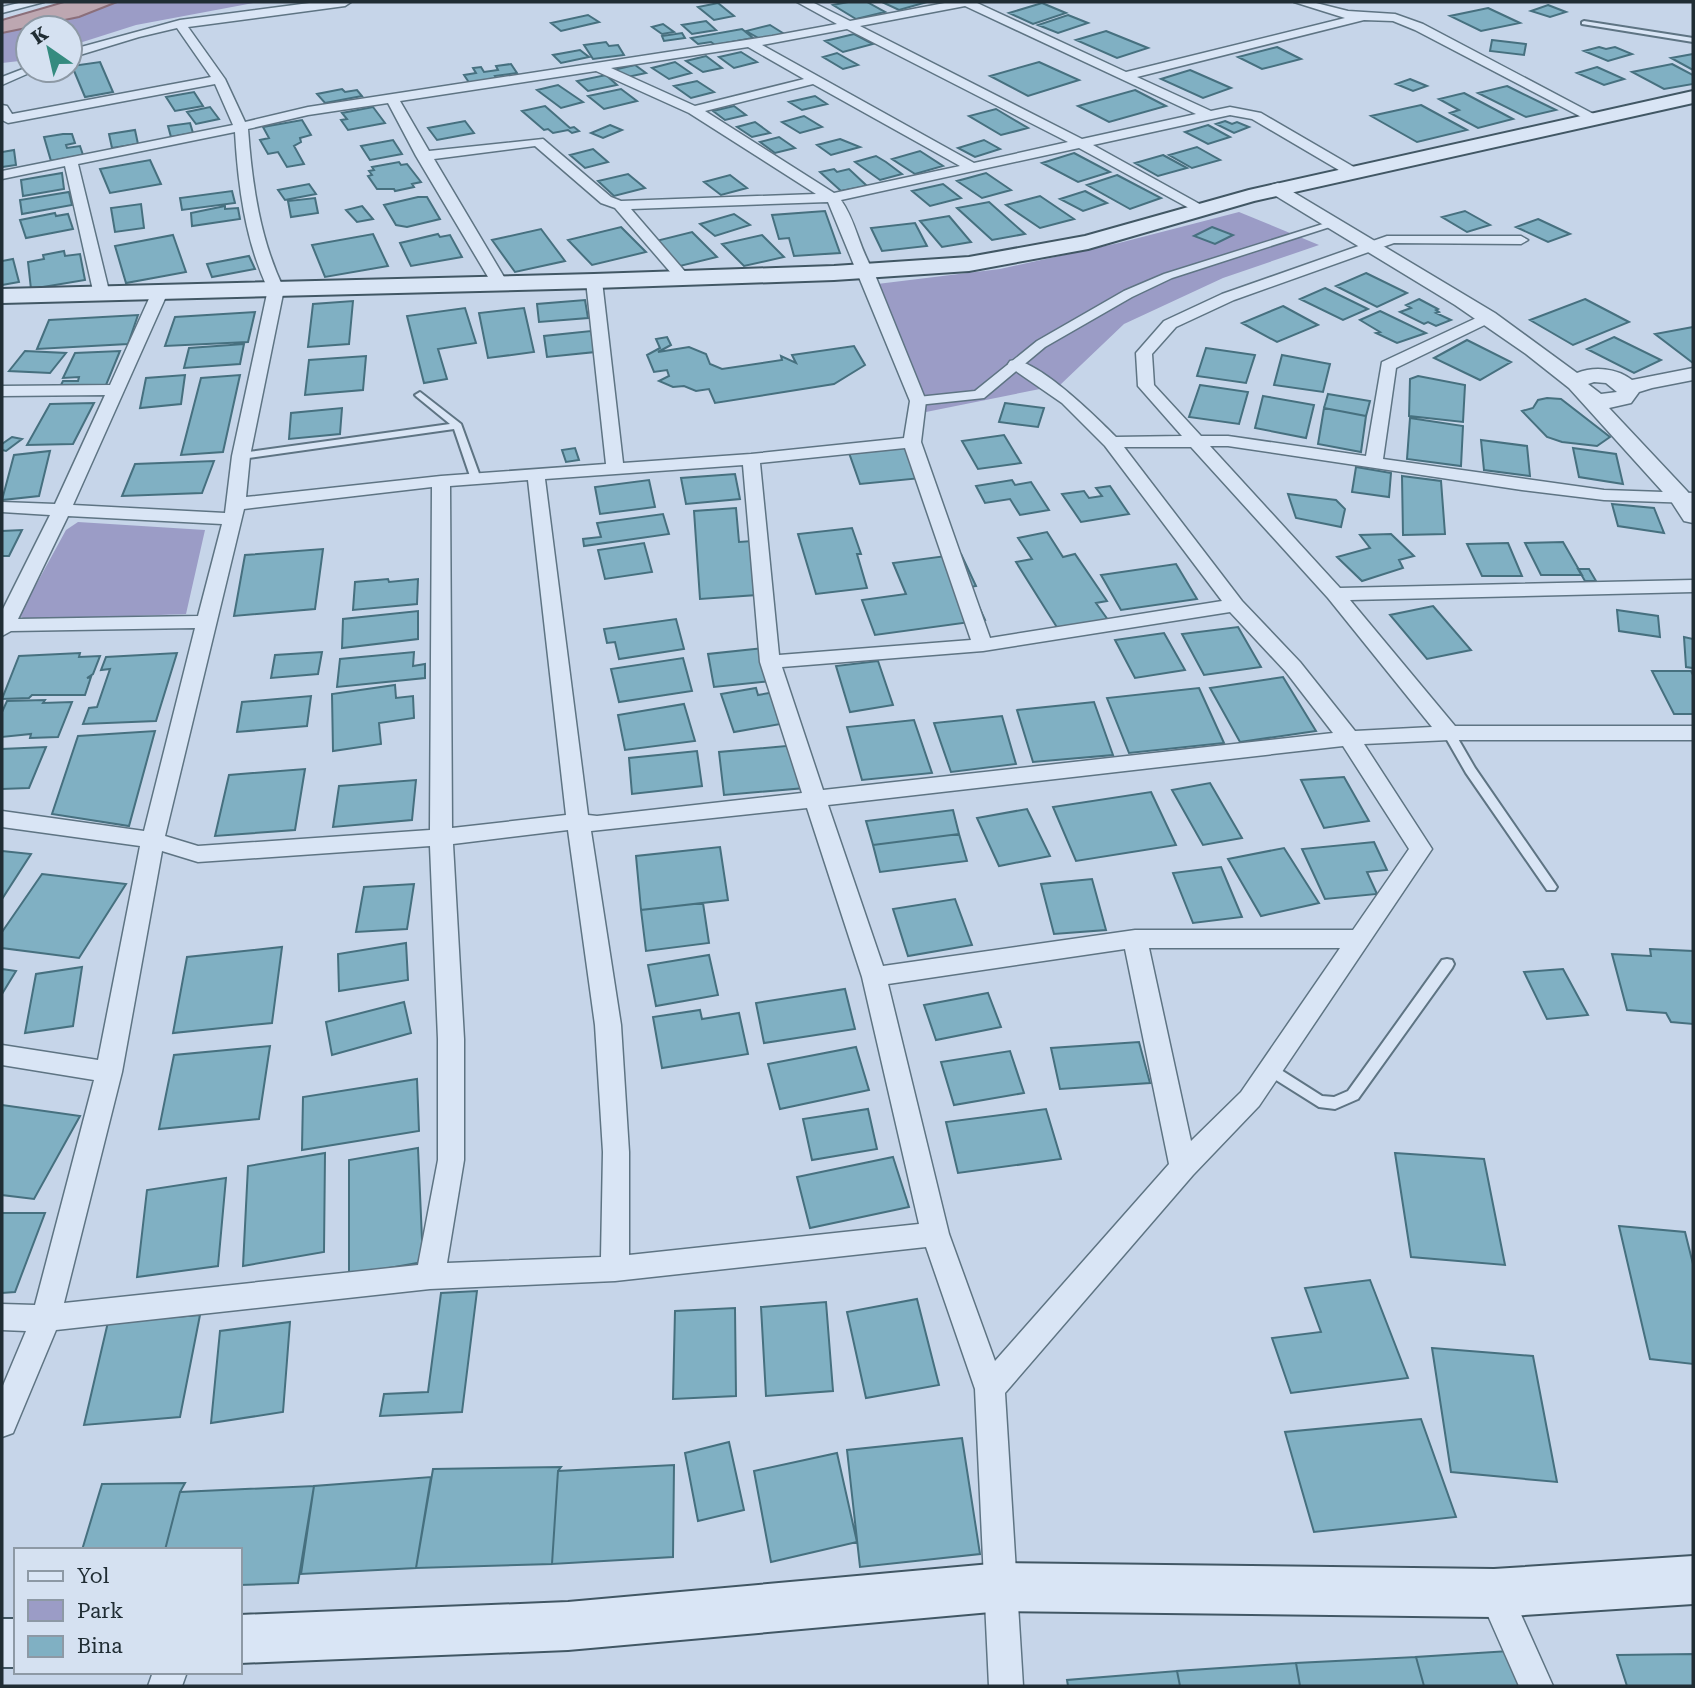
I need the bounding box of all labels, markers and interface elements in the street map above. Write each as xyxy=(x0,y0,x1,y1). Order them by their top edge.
north arrow xyxy=(14,14,84,84)
text: K xyxy=(27,22,52,49)
legend xyxy=(14,1548,242,1674)
text: Yol xyxy=(77,1564,110,1588)
text: Park xyxy=(77,1599,123,1623)
text: Bina xyxy=(77,1634,123,1658)

